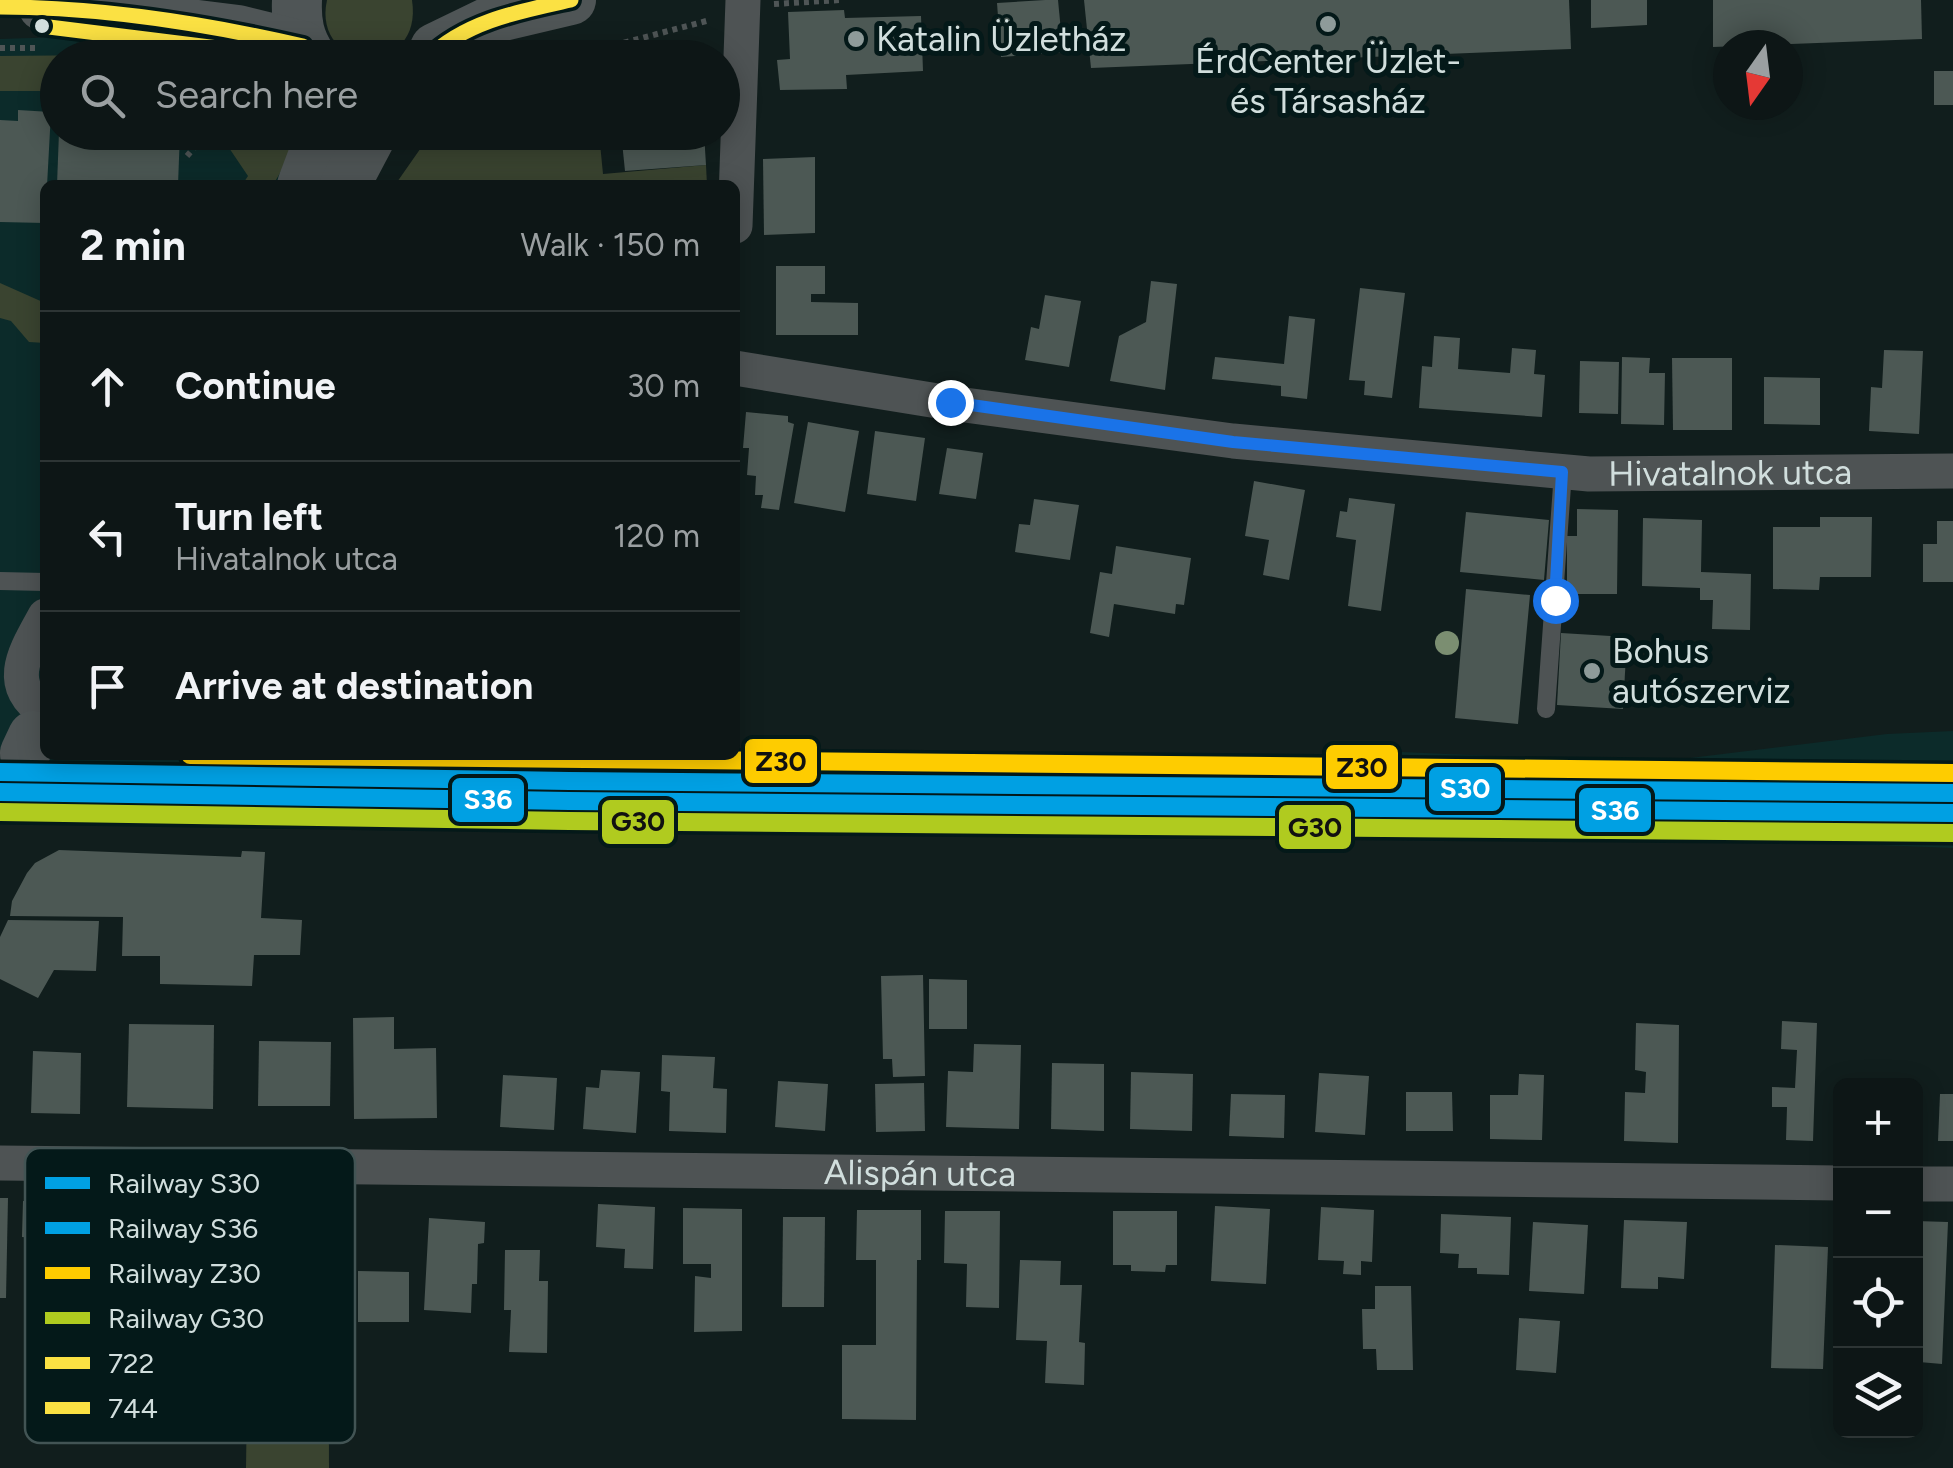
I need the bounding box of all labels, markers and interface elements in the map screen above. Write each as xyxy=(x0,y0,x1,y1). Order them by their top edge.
marker: ÉrdCenter Üzlet- és Társasház xyxy=(1317,13,1339,35)
unlabelled marker xyxy=(32,16,52,36)
place label: Katalin Üzletház xyxy=(876,18,1126,60)
marker: Katalin Üzletház xyxy=(845,28,867,50)
north arrow xyxy=(1713,30,1803,120)
search box xyxy=(40,40,740,150)
place label: ÉrdCenter Üzlet- és Társasház xyxy=(1195,40,1461,122)
icon: search xyxy=(75,68,130,123)
text: Search here xyxy=(155,72,358,118)
text: 2 min xyxy=(80,220,186,271)
text: Walk · 150 m xyxy=(521,226,700,264)
icon: ahead xyxy=(80,359,135,414)
text: Continue xyxy=(175,363,336,409)
text: 30 m xyxy=(627,367,700,405)
route end xyxy=(928,380,974,426)
street label: Hivatalnok utca xyxy=(1608,451,1852,495)
text: Turn left xyxy=(175,494,323,540)
icon: left xyxy=(80,509,135,564)
text: 120 m xyxy=(613,517,700,555)
text: Hivatalnok utca xyxy=(175,540,398,578)
route start xyxy=(1533,578,1579,624)
place label: Bohus autószerviz xyxy=(1612,630,1791,712)
icon: arrive xyxy=(80,659,135,714)
marker: Bohus autószerviz xyxy=(1581,660,1603,682)
text: Arrive at destination xyxy=(175,663,533,709)
line badge: Z30 xyxy=(743,737,819,785)
line badge: Z30 xyxy=(1324,743,1400,791)
text: Z30 xyxy=(755,744,807,778)
text: Z30 xyxy=(1336,750,1388,784)
line badge: S30 xyxy=(1427,765,1503,813)
text: S30 xyxy=(1440,771,1490,805)
line badge: S36 xyxy=(450,776,526,824)
text: S36 xyxy=(464,782,512,816)
line badge: S36 xyxy=(1577,786,1653,834)
text: S36 xyxy=(1591,793,1639,827)
line badge: G30 xyxy=(600,798,676,846)
line badge: G30 xyxy=(1277,803,1353,851)
text: G30 xyxy=(611,804,665,838)
text: G30 xyxy=(1288,810,1342,844)
map controls xyxy=(1833,1078,1923,1438)
button: + xyxy=(1833,1078,1923,1168)
legend xyxy=(25,1148,355,1443)
street label: Alispán utca xyxy=(824,1151,1016,1195)
text: Railway S30 xyxy=(108,1166,260,1200)
button: − xyxy=(1833,1168,1923,1258)
text: Railway S36 xyxy=(108,1211,258,1245)
text: Railway Z30 xyxy=(108,1256,261,1290)
button: locate xyxy=(1833,1258,1923,1348)
text: Railway G30 xyxy=(108,1301,264,1335)
text: 722 xyxy=(108,1346,154,1380)
button: layers xyxy=(1833,1348,1923,1438)
text: 744 xyxy=(108,1391,158,1425)

